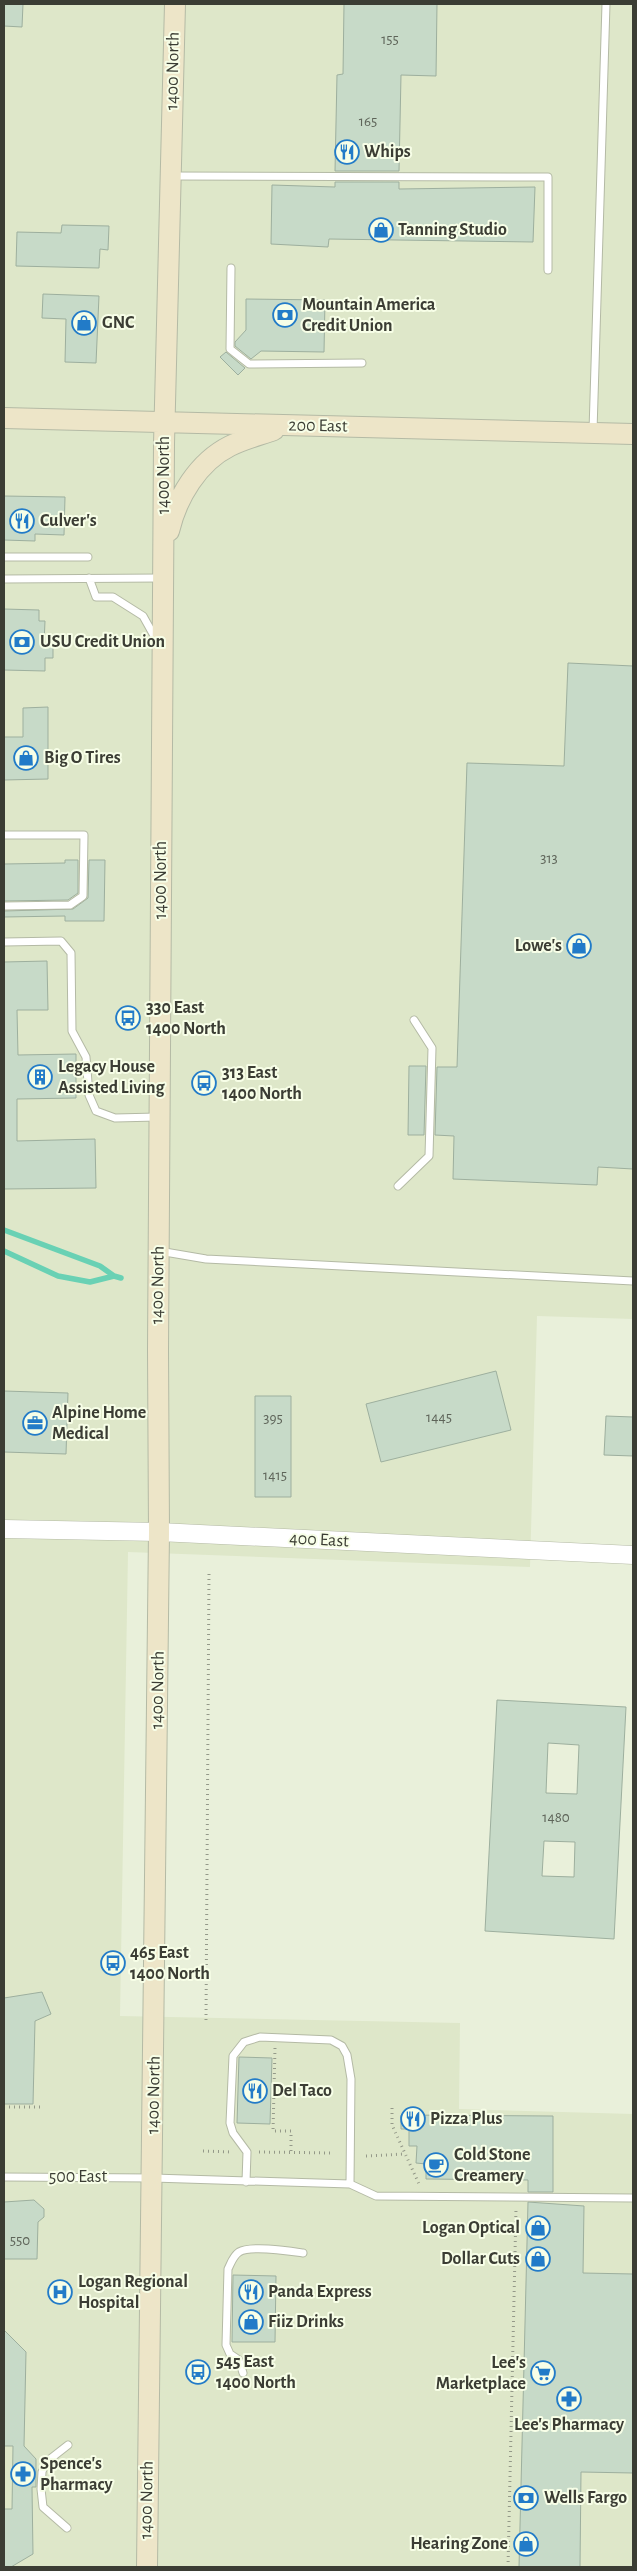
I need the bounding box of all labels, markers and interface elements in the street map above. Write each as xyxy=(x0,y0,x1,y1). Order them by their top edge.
street label: 1400 North xyxy=(163,32,183,110)
house number: 155 xyxy=(381,32,399,47)
house number: 165 xyxy=(359,114,377,129)
restaurant icon: Whips xyxy=(334,139,360,165)
place label: Whips xyxy=(364,143,411,161)
shop icon: Tanning Studio xyxy=(368,217,394,243)
place label: Tanning Studio xyxy=(398,221,507,239)
place label: Mountain America Credit Union xyxy=(302,296,436,335)
bank icon: Mountain America Credit Union xyxy=(272,302,298,328)
shop icon: GNC xyxy=(71,310,97,336)
place label: GNC xyxy=(102,314,135,332)
street label: 200 East xyxy=(288,416,348,436)
street label: 1400 North xyxy=(155,436,173,514)
restaurant icon: Culver's xyxy=(9,508,35,534)
place label: Culver's xyxy=(40,512,97,530)
bank icon: USU Credit Union xyxy=(9,629,35,655)
place label: USU Credit Union xyxy=(40,633,165,651)
shop icon: Big O Tires xyxy=(13,745,39,771)
place label: Big O Tires xyxy=(44,749,121,767)
street label: 1400 North xyxy=(152,841,170,919)
house number: 313 xyxy=(540,851,558,866)
shop icon: Lowe's xyxy=(566,933,592,959)
place label: Lowe's xyxy=(515,937,562,955)
place label: 330 East 1400 North xyxy=(146,999,226,1038)
bus stop icon: 330 East 1400 North xyxy=(115,1005,141,1031)
place label: Legacy House Assisted Living xyxy=(58,1058,166,1097)
building icon: Legacy House Assisted Living xyxy=(27,1064,53,1090)
place label: 313 East 1400 North xyxy=(222,1064,302,1103)
bus stop icon: 313 East 1400 North xyxy=(191,1070,217,1096)
street label: 1400 North xyxy=(148,1246,168,1324)
place label: Alpine Home Medical xyxy=(52,1404,146,1443)
office icon: Alpine Home Medical xyxy=(22,1410,48,1436)
house number: 1445 xyxy=(426,1410,452,1425)
house number: 395 xyxy=(263,1411,283,1426)
house number: 1415 xyxy=(263,1468,287,1483)
street label: 400 East xyxy=(289,1529,350,1551)
street label: 1400 North xyxy=(148,1651,168,1729)
house number: 1480 xyxy=(542,1810,570,1825)
place label: 465 East 1400 North xyxy=(130,1944,210,1983)
bus stop icon: 465 East 1400 North xyxy=(100,1950,126,1976)
street label: 1400 North xyxy=(144,2056,164,2134)
restaurant icon: Del Taco xyxy=(242,2078,268,2104)
place label: Del Taco xyxy=(272,2082,332,2100)
restaurant icon: Pizza Plus xyxy=(400,2106,426,2132)
place label: Pizza Plus xyxy=(430,2110,502,2128)
place label: Cold Stone Creamery xyxy=(454,2146,531,2185)
cafe icon: Cold Stone Creamery xyxy=(423,2152,449,2178)
street label: 500 East xyxy=(49,2168,108,2186)
shop icon: Logan Optical xyxy=(525,2215,551,2241)
place label: Logan Optical xyxy=(422,2219,520,2237)
house number: 550 xyxy=(10,2233,30,2248)
shop icon: Dollar Cuts xyxy=(525,2246,551,2272)
place label: Dollar Cuts xyxy=(441,2250,520,2268)
place label: Logan Regional Hospital xyxy=(78,2273,188,2312)
hospital icon: Logan Regional Hospital xyxy=(47,2279,73,2305)
restaurant icon: Panda Express xyxy=(238,2279,264,2305)
place label: Panda Express xyxy=(268,2283,372,2301)
shop icon: Fiiz Drinks xyxy=(238,2309,264,2335)
place label: Fiiz Drinks xyxy=(268,2313,344,2331)
place label: 545 East 1400 North xyxy=(216,2353,296,2392)
place label: Lee's Marketplace xyxy=(436,2354,526,2393)
bus stop icon: 545 East 1400 North xyxy=(185,2359,211,2385)
supermarket icon: Lee's Marketplace xyxy=(530,2360,556,2386)
pharmacy icon: Lee's Pharmacy xyxy=(556,2386,582,2412)
place label: Lee's Pharmacy xyxy=(514,2416,625,2434)
place label: Spence's Pharmacy xyxy=(40,2455,113,2494)
pharmacy icon: Spence's Pharmacy xyxy=(10,2461,36,2487)
street label: 1400 North xyxy=(137,2461,157,2539)
bank icon: Wells Fargo xyxy=(513,2485,539,2511)
place label: Wells Fargo xyxy=(544,2489,627,2507)
shop icon: Hearing Zone xyxy=(513,2531,539,2557)
place label: Hearing Zone xyxy=(410,2535,508,2553)

